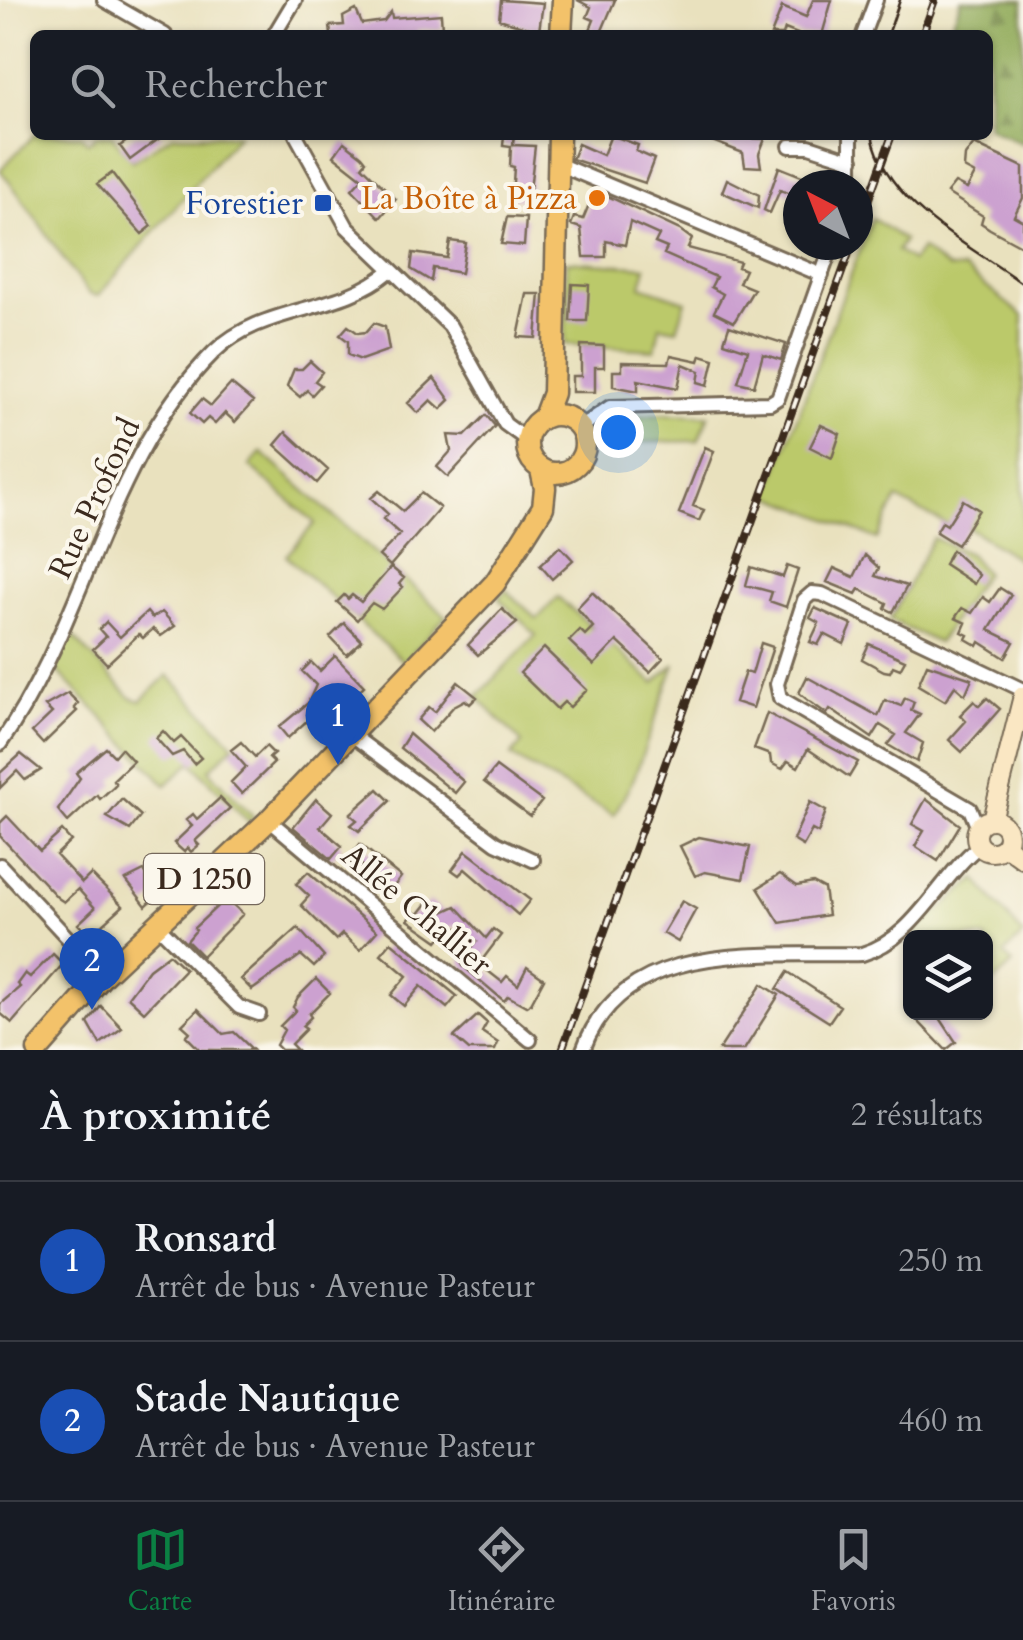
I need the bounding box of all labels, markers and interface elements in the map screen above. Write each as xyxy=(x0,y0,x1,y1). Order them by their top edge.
search box xyxy=(30,30,993,140)
icon: search xyxy=(65,58,120,113)
text: Rechercher xyxy=(145,59,327,111)
north arrow xyxy=(783,170,873,260)
place label: La Boîte à Pizza xyxy=(361,177,577,221)
place label: Forestier xyxy=(185,182,303,226)
marker: La Boîte à Pizza xyxy=(586,187,608,209)
marker: Forestier xyxy=(312,192,334,214)
your location xyxy=(593,407,644,458)
street label: Rue Profond xyxy=(38,411,151,586)
pin: 1 xyxy=(306,682,370,765)
street label: Allée Challier xyxy=(332,834,501,986)
road number: D 1250 xyxy=(144,854,264,904)
pin: 2 xyxy=(59,928,124,1010)
map controls xyxy=(903,930,993,1020)
button: layers xyxy=(903,930,993,1020)
text: À proximité xyxy=(40,1087,272,1144)
text: 2 résultats xyxy=(851,1093,983,1137)
text: Ronsard xyxy=(135,1213,277,1265)
text: 1 xyxy=(64,1239,81,1283)
text: 250 m xyxy=(898,1239,983,1283)
text: Arrêt de bus · Avenue Pasteur xyxy=(135,1265,535,1309)
text: Stade Nautique xyxy=(135,1373,401,1425)
text: 2 xyxy=(64,1399,81,1443)
text: 460 m xyxy=(898,1399,983,1443)
text: Arrêt de bus · Avenue Pasteur xyxy=(135,1425,535,1469)
tab: Carte xyxy=(127,1522,193,1620)
tab: Itinéraire xyxy=(448,1522,556,1620)
tab: Favoris xyxy=(811,1522,896,1620)

